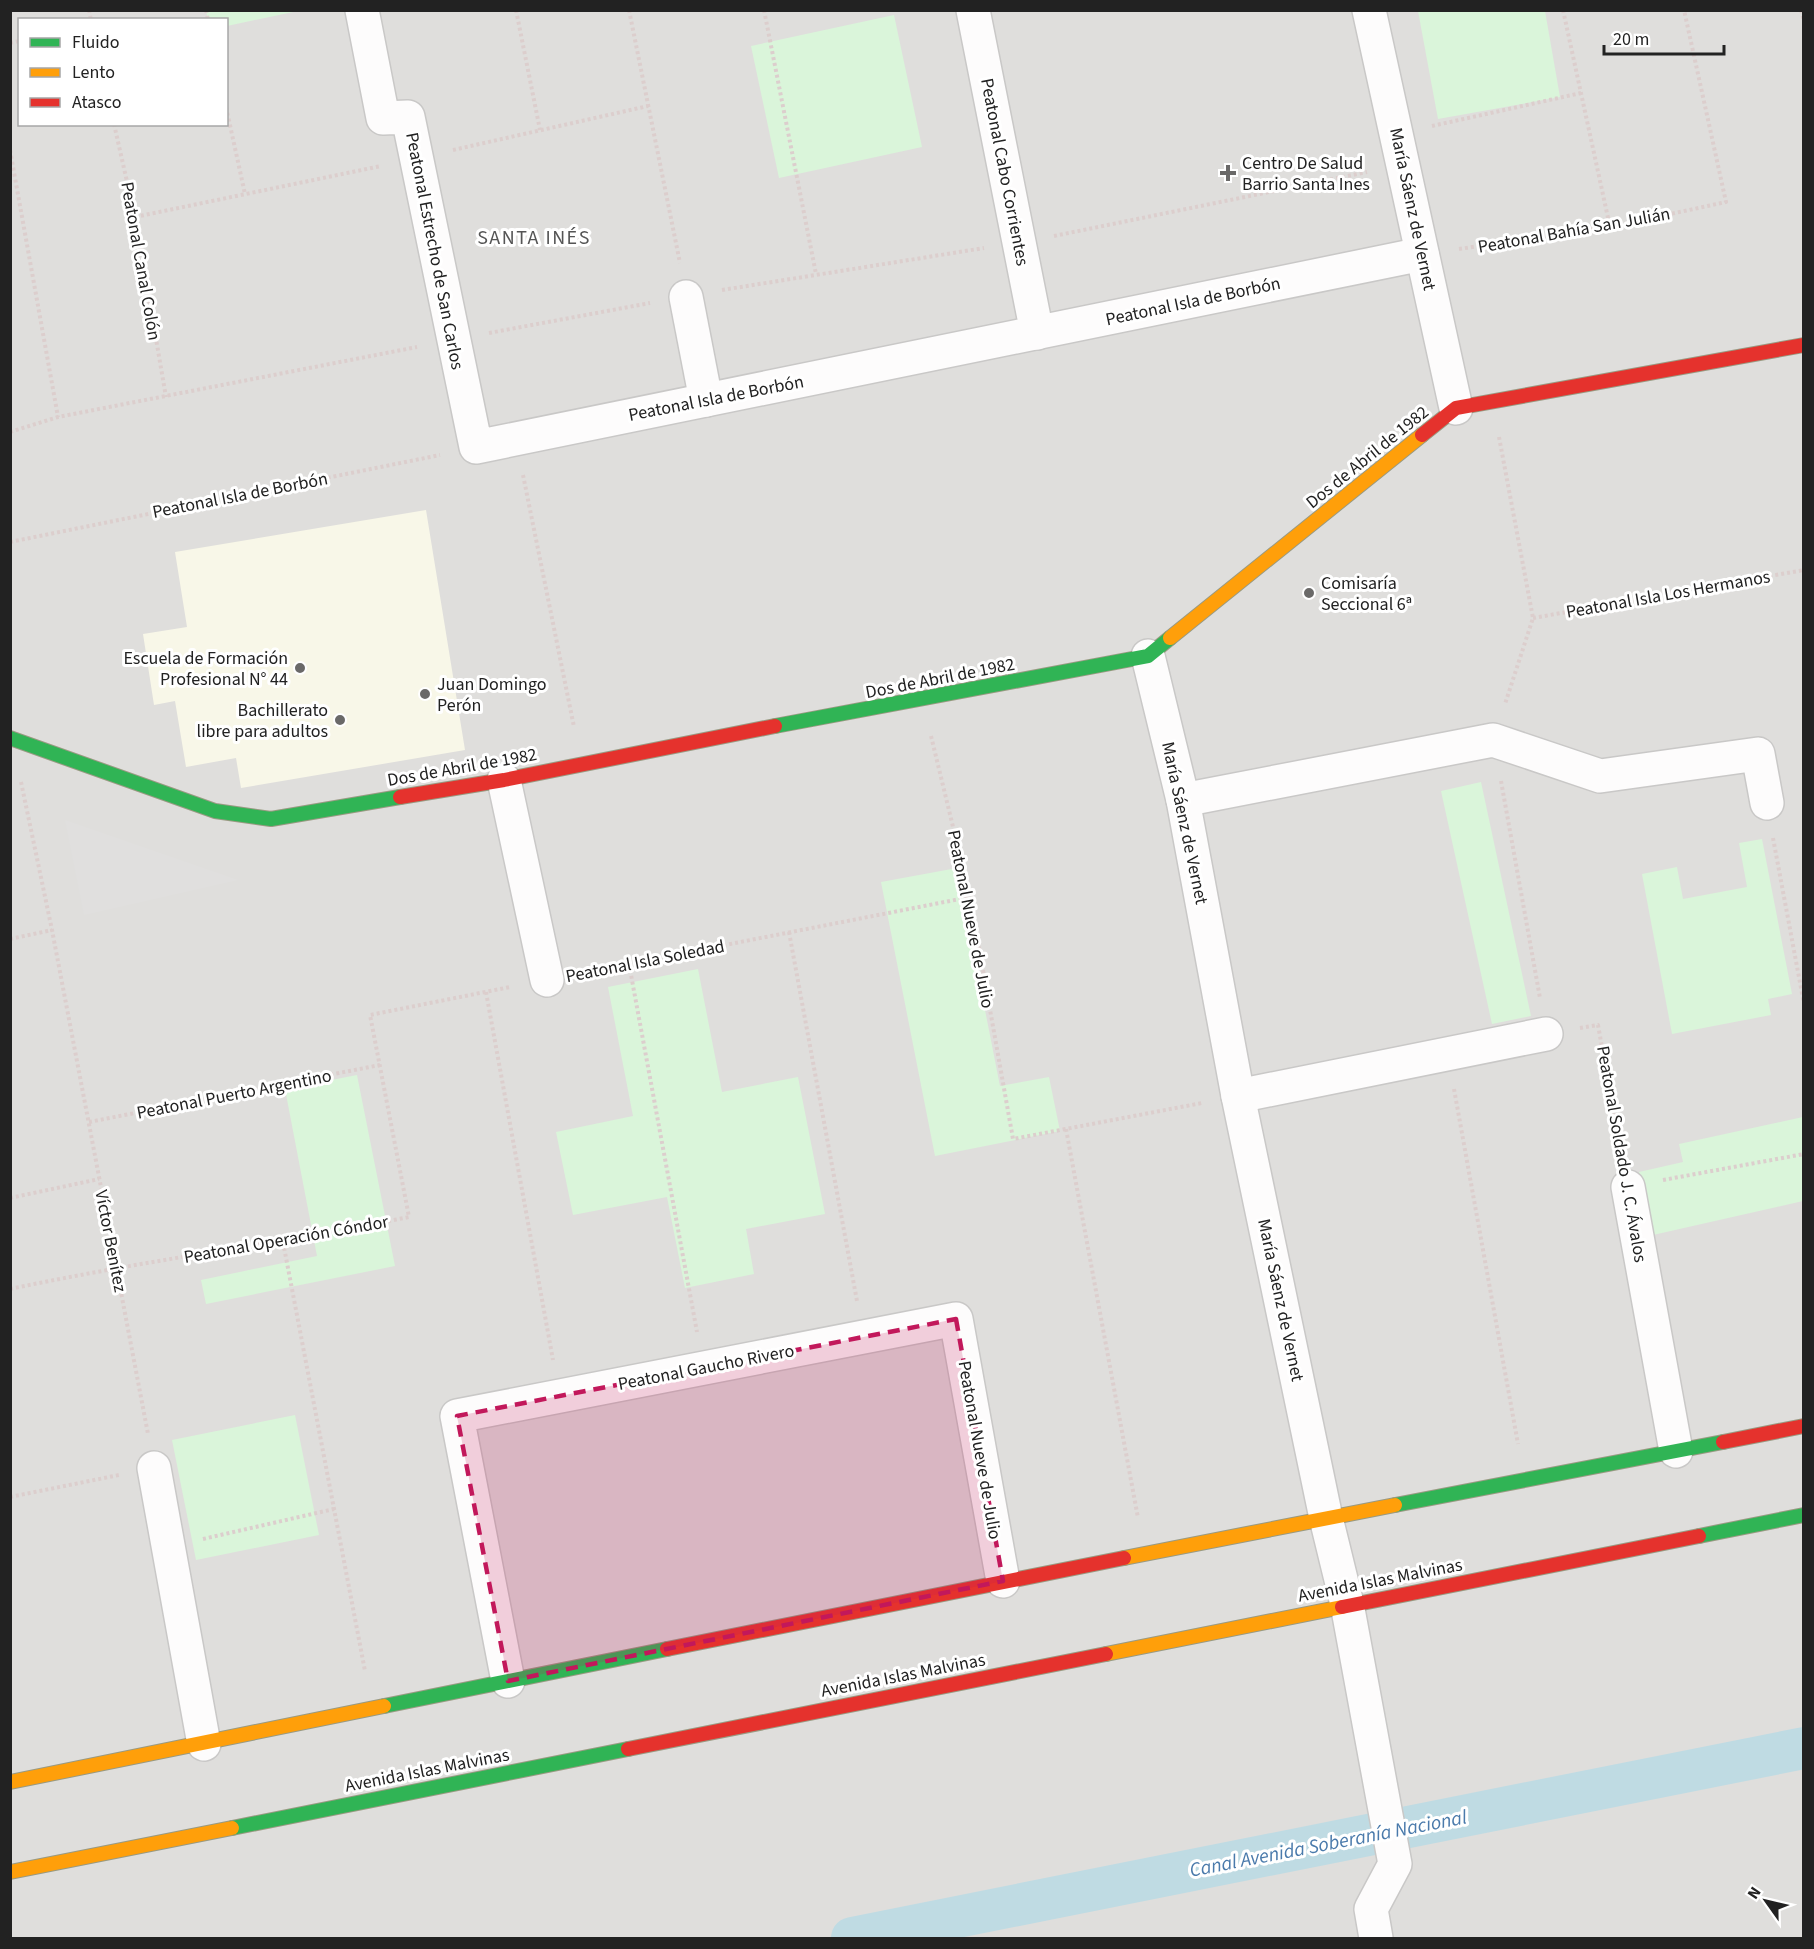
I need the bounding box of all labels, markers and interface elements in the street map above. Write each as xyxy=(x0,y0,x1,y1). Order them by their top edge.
legend xyxy=(18,18,228,126)
scale bar xyxy=(1604,18,1724,56)
text: 20 m xyxy=(1613,27,1649,52)
text: Fluido xyxy=(72,30,119,55)
text: Lento xyxy=(72,60,115,85)
street label: Peatonal Cabo Corrientes xyxy=(974,76,1035,268)
text: Atasco xyxy=(72,90,121,115)
street label: María Sáenz de Vernet xyxy=(1383,126,1442,293)
street label: Peatonal Estrecho de San Carlos xyxy=(399,130,470,372)
place label: Centro De Salud Barrio Santa Ines xyxy=(1242,151,1370,197)
marker: Centro De Salud Barrio Santa Ines xyxy=(1219,164,1237,182)
street label: Peatonal Canal Colón xyxy=(114,180,167,342)
street label: Peatonal Bahía San Julián xyxy=(1476,201,1672,260)
district label: SANTA INÉS xyxy=(477,224,591,252)
street label: Peatonal Isla de Borbón xyxy=(1103,271,1283,332)
street label: Peatonal Isla de Borbón xyxy=(626,369,806,428)
street label: Dos de Abril de 1982 xyxy=(1301,400,1434,515)
street label: Peatonal Isla de Borbón xyxy=(150,466,330,525)
street label: Peatonal Isla Los Hermanos xyxy=(1564,564,1772,625)
place label: Comisaría Seccional 6ª xyxy=(1321,571,1412,617)
marker: Comisaría Seccional 6ª xyxy=(1302,586,1316,600)
place label: Escuela de Formación Profesional N° 44 xyxy=(123,646,288,692)
street label: Dos de Abril de 1982 xyxy=(863,652,1017,705)
marker: Escuela de Formación Profesional N° 44 xyxy=(293,661,307,675)
place label: Juan Domingo Perón xyxy=(437,672,547,718)
marker: Juan Domingo Perón xyxy=(418,687,432,701)
place label: Bachillerato libre para adultos xyxy=(197,698,328,744)
marker: Bachillerato libre para adultos xyxy=(333,713,347,727)
street label: María Sáenz de Vernet xyxy=(1155,740,1214,907)
street label: Dos de Abril de 1982 xyxy=(385,742,539,793)
street label: Peatonal Nueve de Julio xyxy=(941,828,1000,1010)
street label: Peatonal Isla Soledad xyxy=(563,934,727,989)
street label: Peatonal Soldado J. C. Ávalos xyxy=(1590,1044,1653,1264)
street label: Peatonal Puerto Argentino xyxy=(135,1063,334,1126)
street label: Víctor Benítez xyxy=(88,1188,133,1295)
street label: Peatonal Operación Cóndor xyxy=(182,1209,391,1270)
street label: María Sáenz de Vernet xyxy=(1251,1217,1310,1384)
street label: Peatonal Gaucho Rivero xyxy=(616,1338,796,1397)
street label: Peatonal Nueve de Julio xyxy=(951,1359,1008,1541)
street label: Avenida Islas Malvinas xyxy=(1296,1552,1464,1609)
street label: Avenida Islas Malvinas xyxy=(819,1647,987,1704)
street label: Avenida Islas Malvinas xyxy=(343,1742,511,1799)
water label: Canal Avenida Soberanía Nacional xyxy=(1187,1803,1469,1885)
north arrow xyxy=(1736,1871,1796,1931)
text: N xyxy=(1742,1883,1766,1904)

